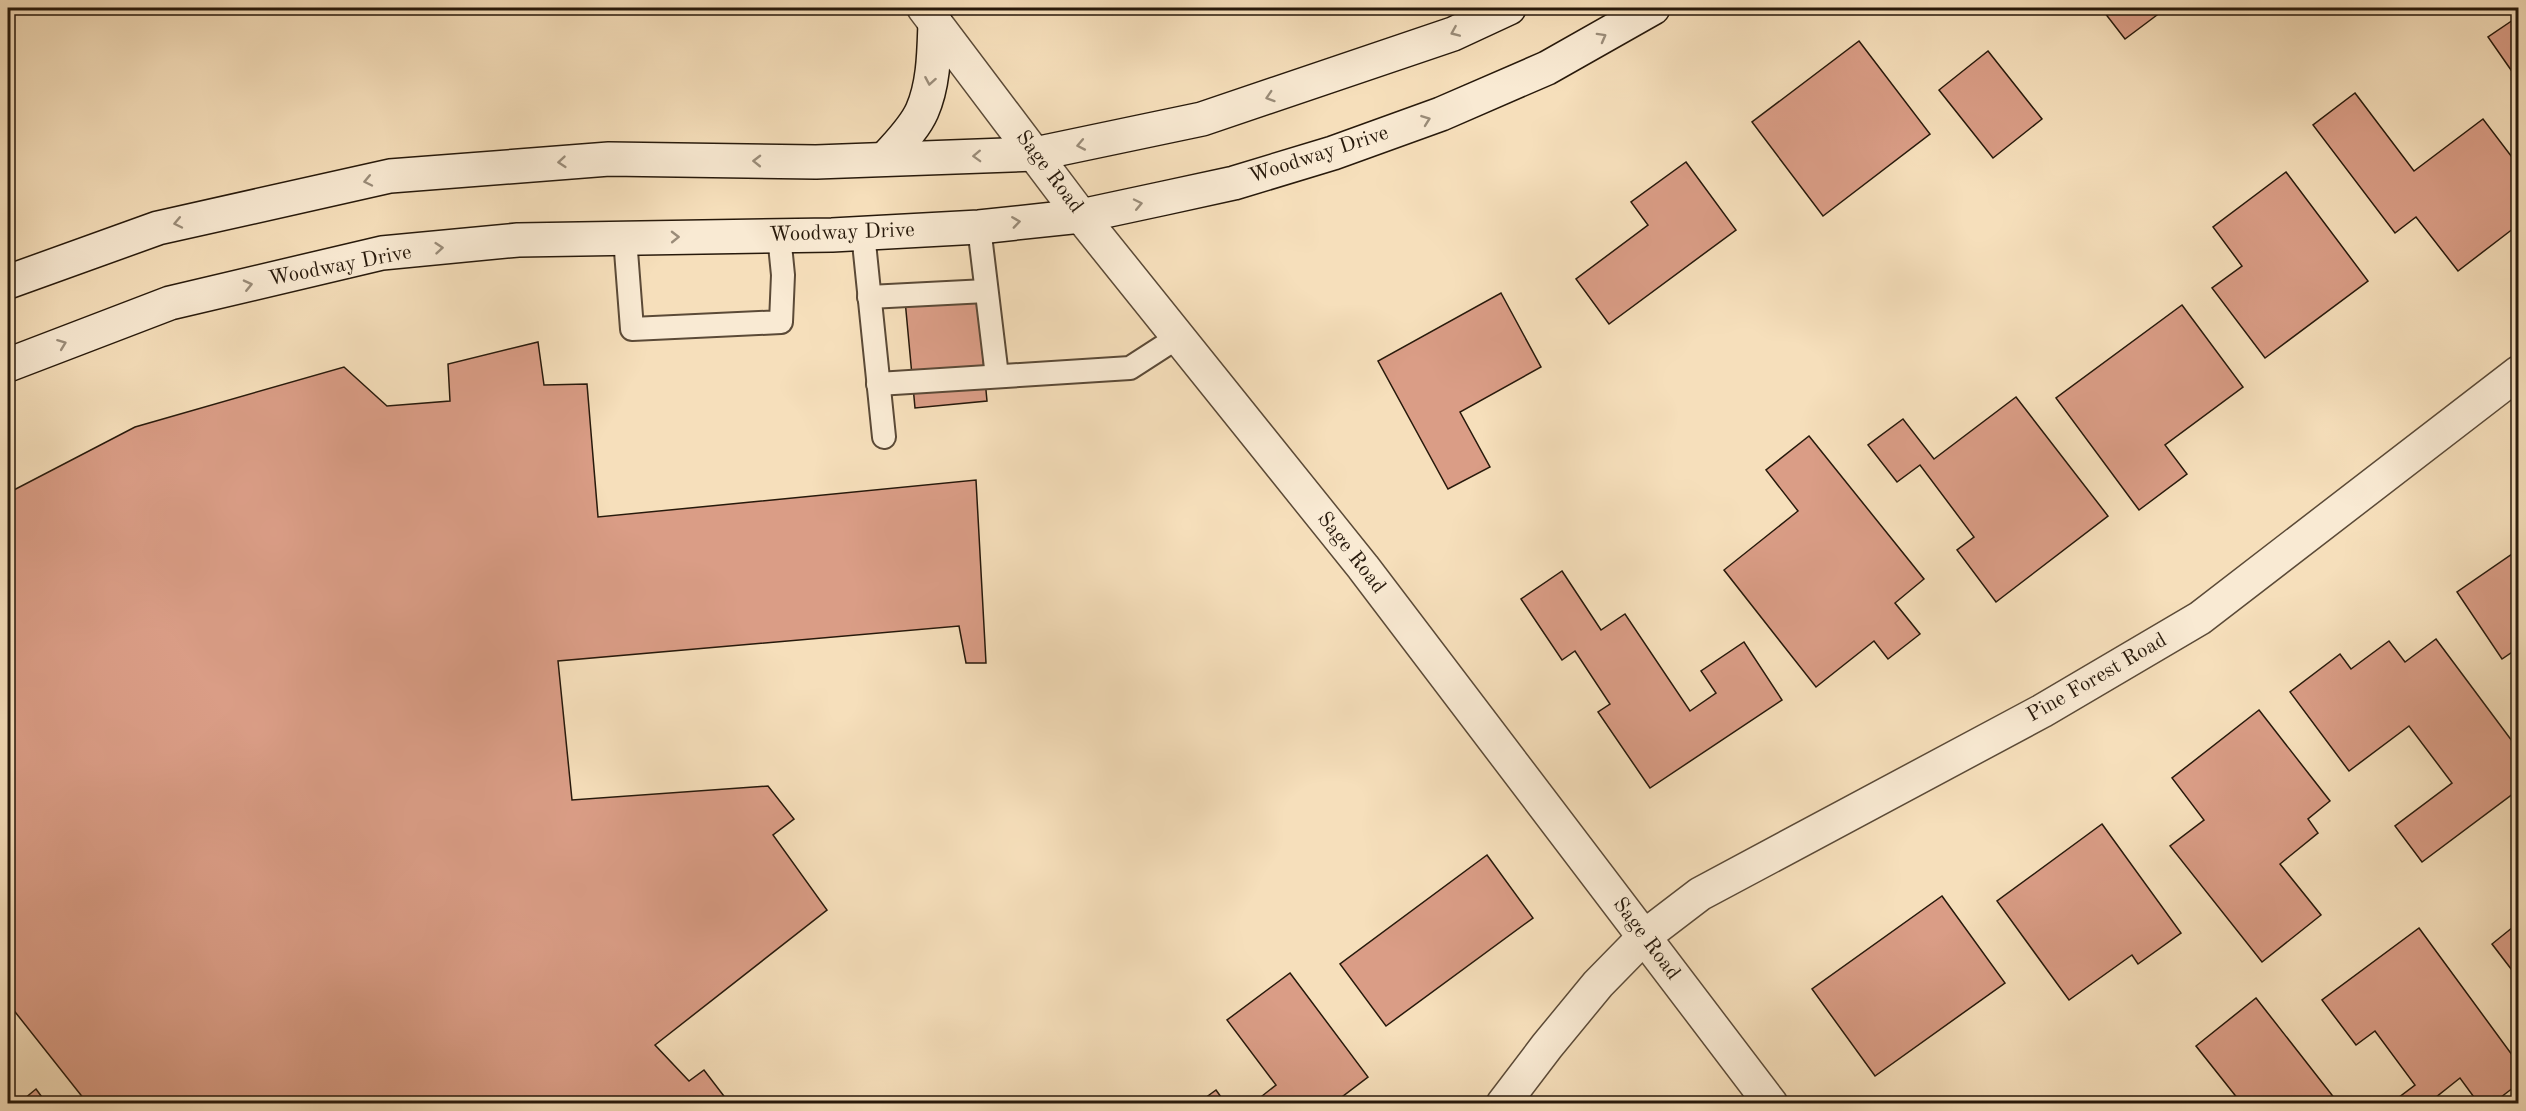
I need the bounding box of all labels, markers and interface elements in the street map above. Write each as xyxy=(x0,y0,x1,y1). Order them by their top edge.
one-way arrow xyxy=(1451,25,1462,37)
one-way arrow xyxy=(1596,33,1607,44)
one-way arrow xyxy=(924,75,937,85)
one-way arrow xyxy=(1265,89,1275,102)
one-way arrow xyxy=(1420,114,1431,127)
street label: Woodway Drive xyxy=(1247,123,1391,187)
street label: Sage Road xyxy=(1011,127,1087,217)
one-way arrow xyxy=(1076,138,1086,151)
one-way arrow xyxy=(972,149,981,162)
one-way arrow xyxy=(753,155,762,167)
one-way arrow xyxy=(558,156,567,169)
one-way arrow xyxy=(364,174,374,187)
one-way arrow xyxy=(1133,198,1143,211)
one-way arrow xyxy=(173,216,183,229)
one-way arrow xyxy=(1011,217,1020,229)
street label: Woodway Drive xyxy=(769,220,915,246)
one-way arrow xyxy=(671,231,680,243)
street label: Woodway Drive xyxy=(267,242,413,290)
one-way arrow xyxy=(434,242,443,255)
one-way arrow xyxy=(242,279,252,292)
one-way arrow xyxy=(56,339,67,351)
street label: Sage Road xyxy=(1313,508,1389,598)
street label: Pine Forest Road xyxy=(2024,630,2170,726)
street label: Sage Road xyxy=(1608,894,1684,984)

